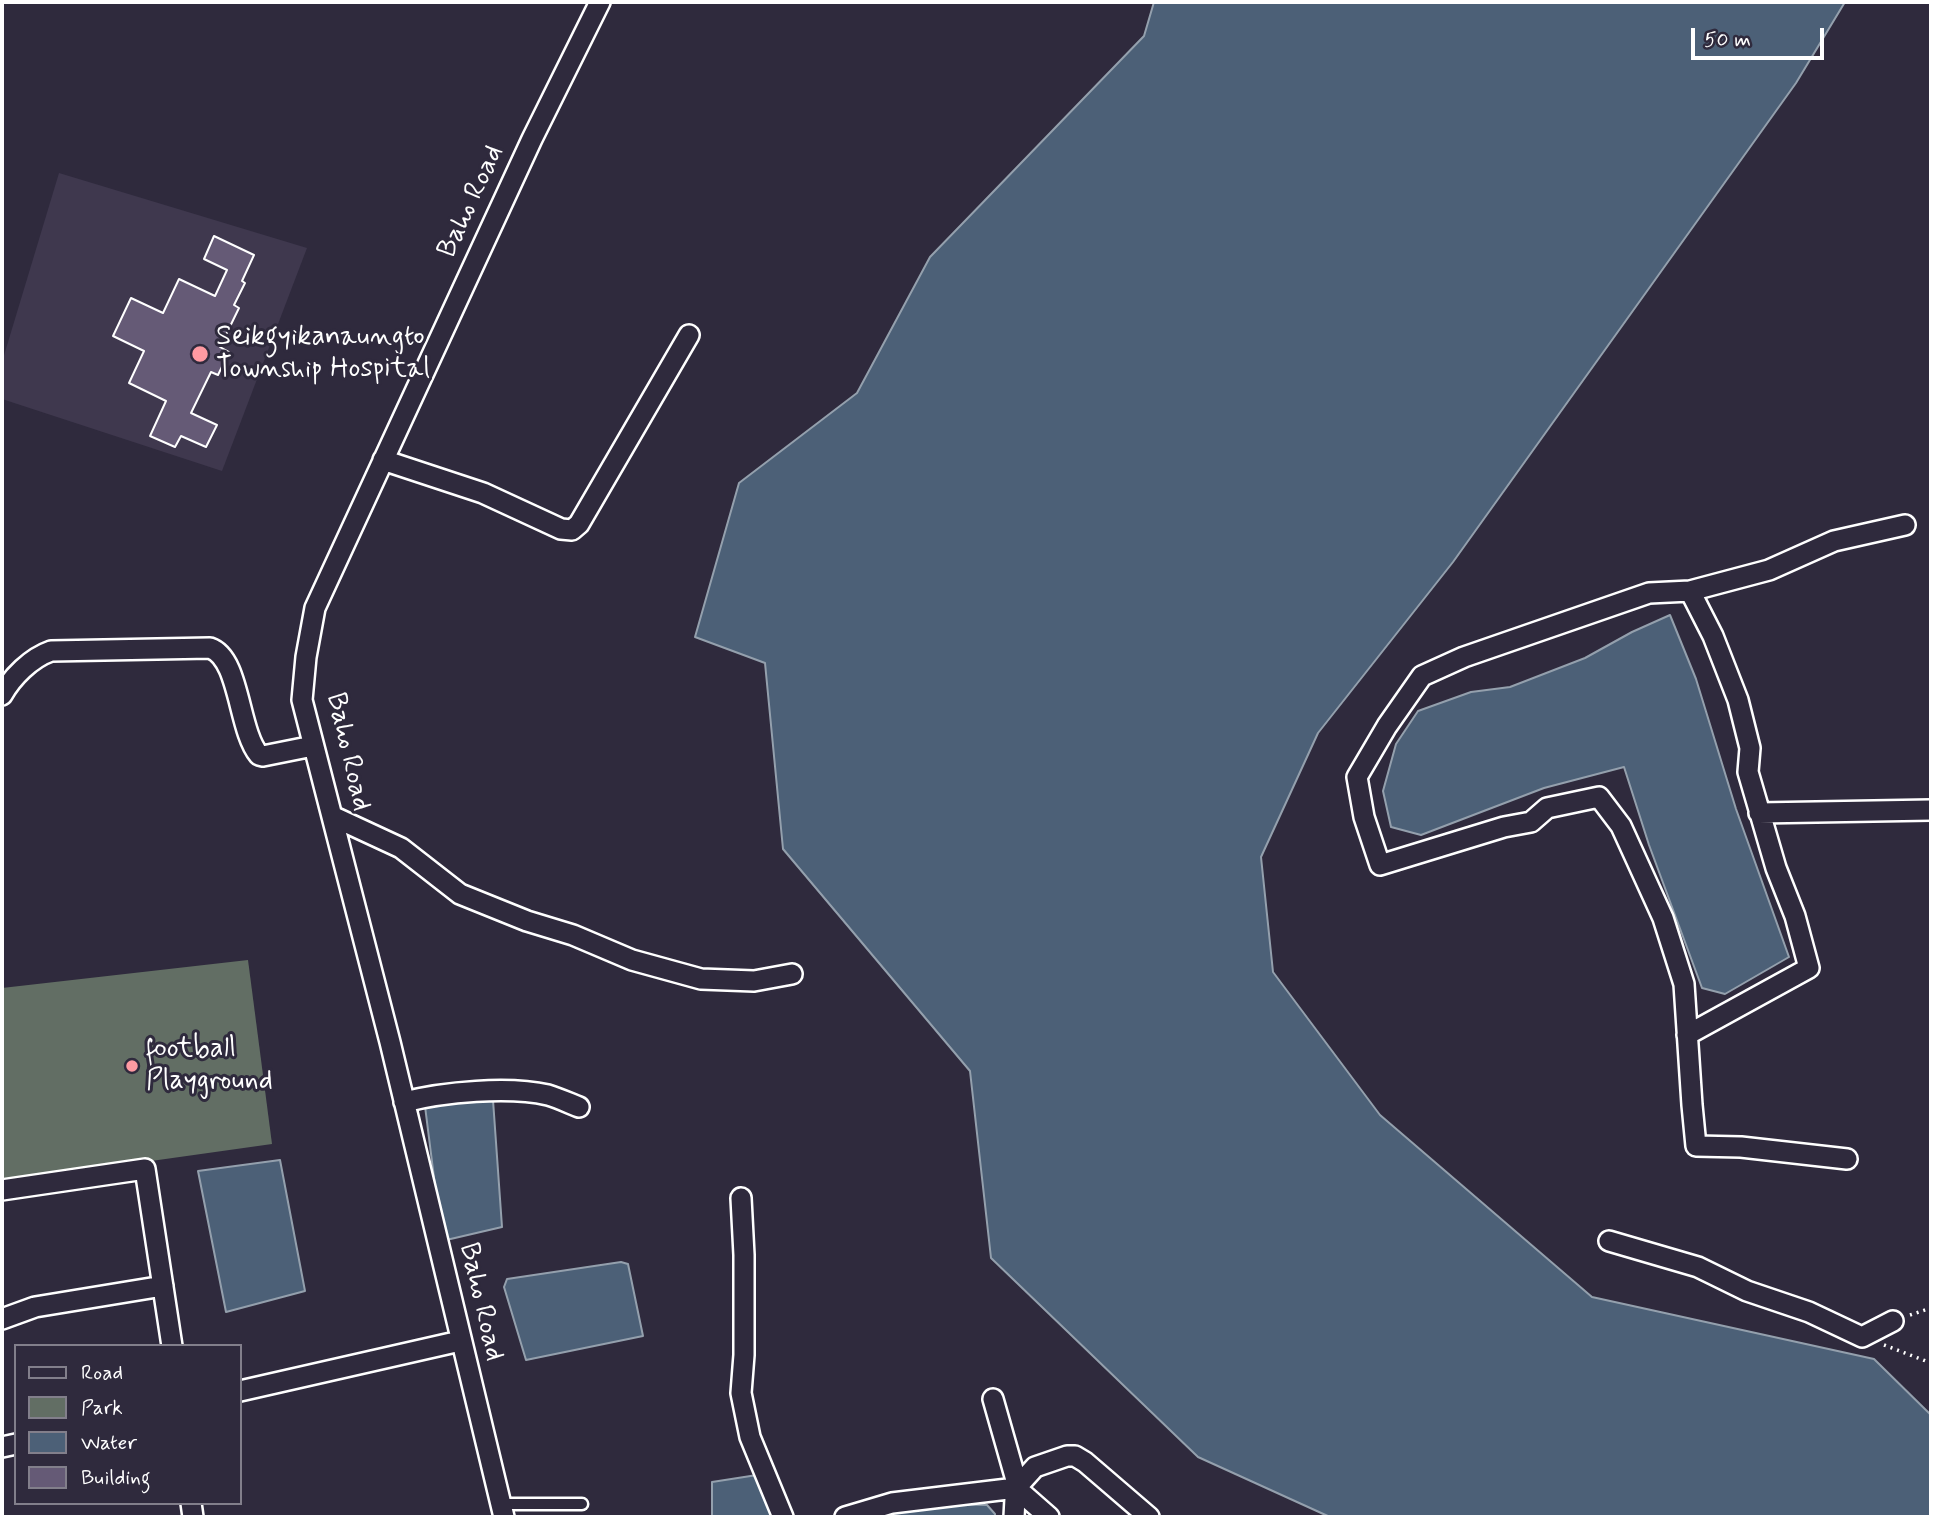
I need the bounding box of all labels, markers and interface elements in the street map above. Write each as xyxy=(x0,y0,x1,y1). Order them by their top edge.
scale bar xyxy=(1695,14,1828,58)
text: 50 m xyxy=(1704,26,1751,54)
street label: Baho Road xyxy=(431,140,513,264)
place label: Seikgyikanaungto Township Hospital xyxy=(216,321,430,387)
marker: Seikgyikanaungto Township Hospital xyxy=(190,344,210,364)
street label: Baho Road xyxy=(317,690,377,814)
place label: football Playground xyxy=(146,1033,273,1099)
marker: football Playground xyxy=(124,1058,140,1074)
street label: Baho Road xyxy=(450,1240,510,1364)
legend xyxy=(14,1344,242,1505)
text: Road xyxy=(81,1359,123,1387)
text: Park xyxy=(81,1394,123,1422)
text: Water xyxy=(81,1429,137,1457)
text: Building xyxy=(81,1464,151,1492)

